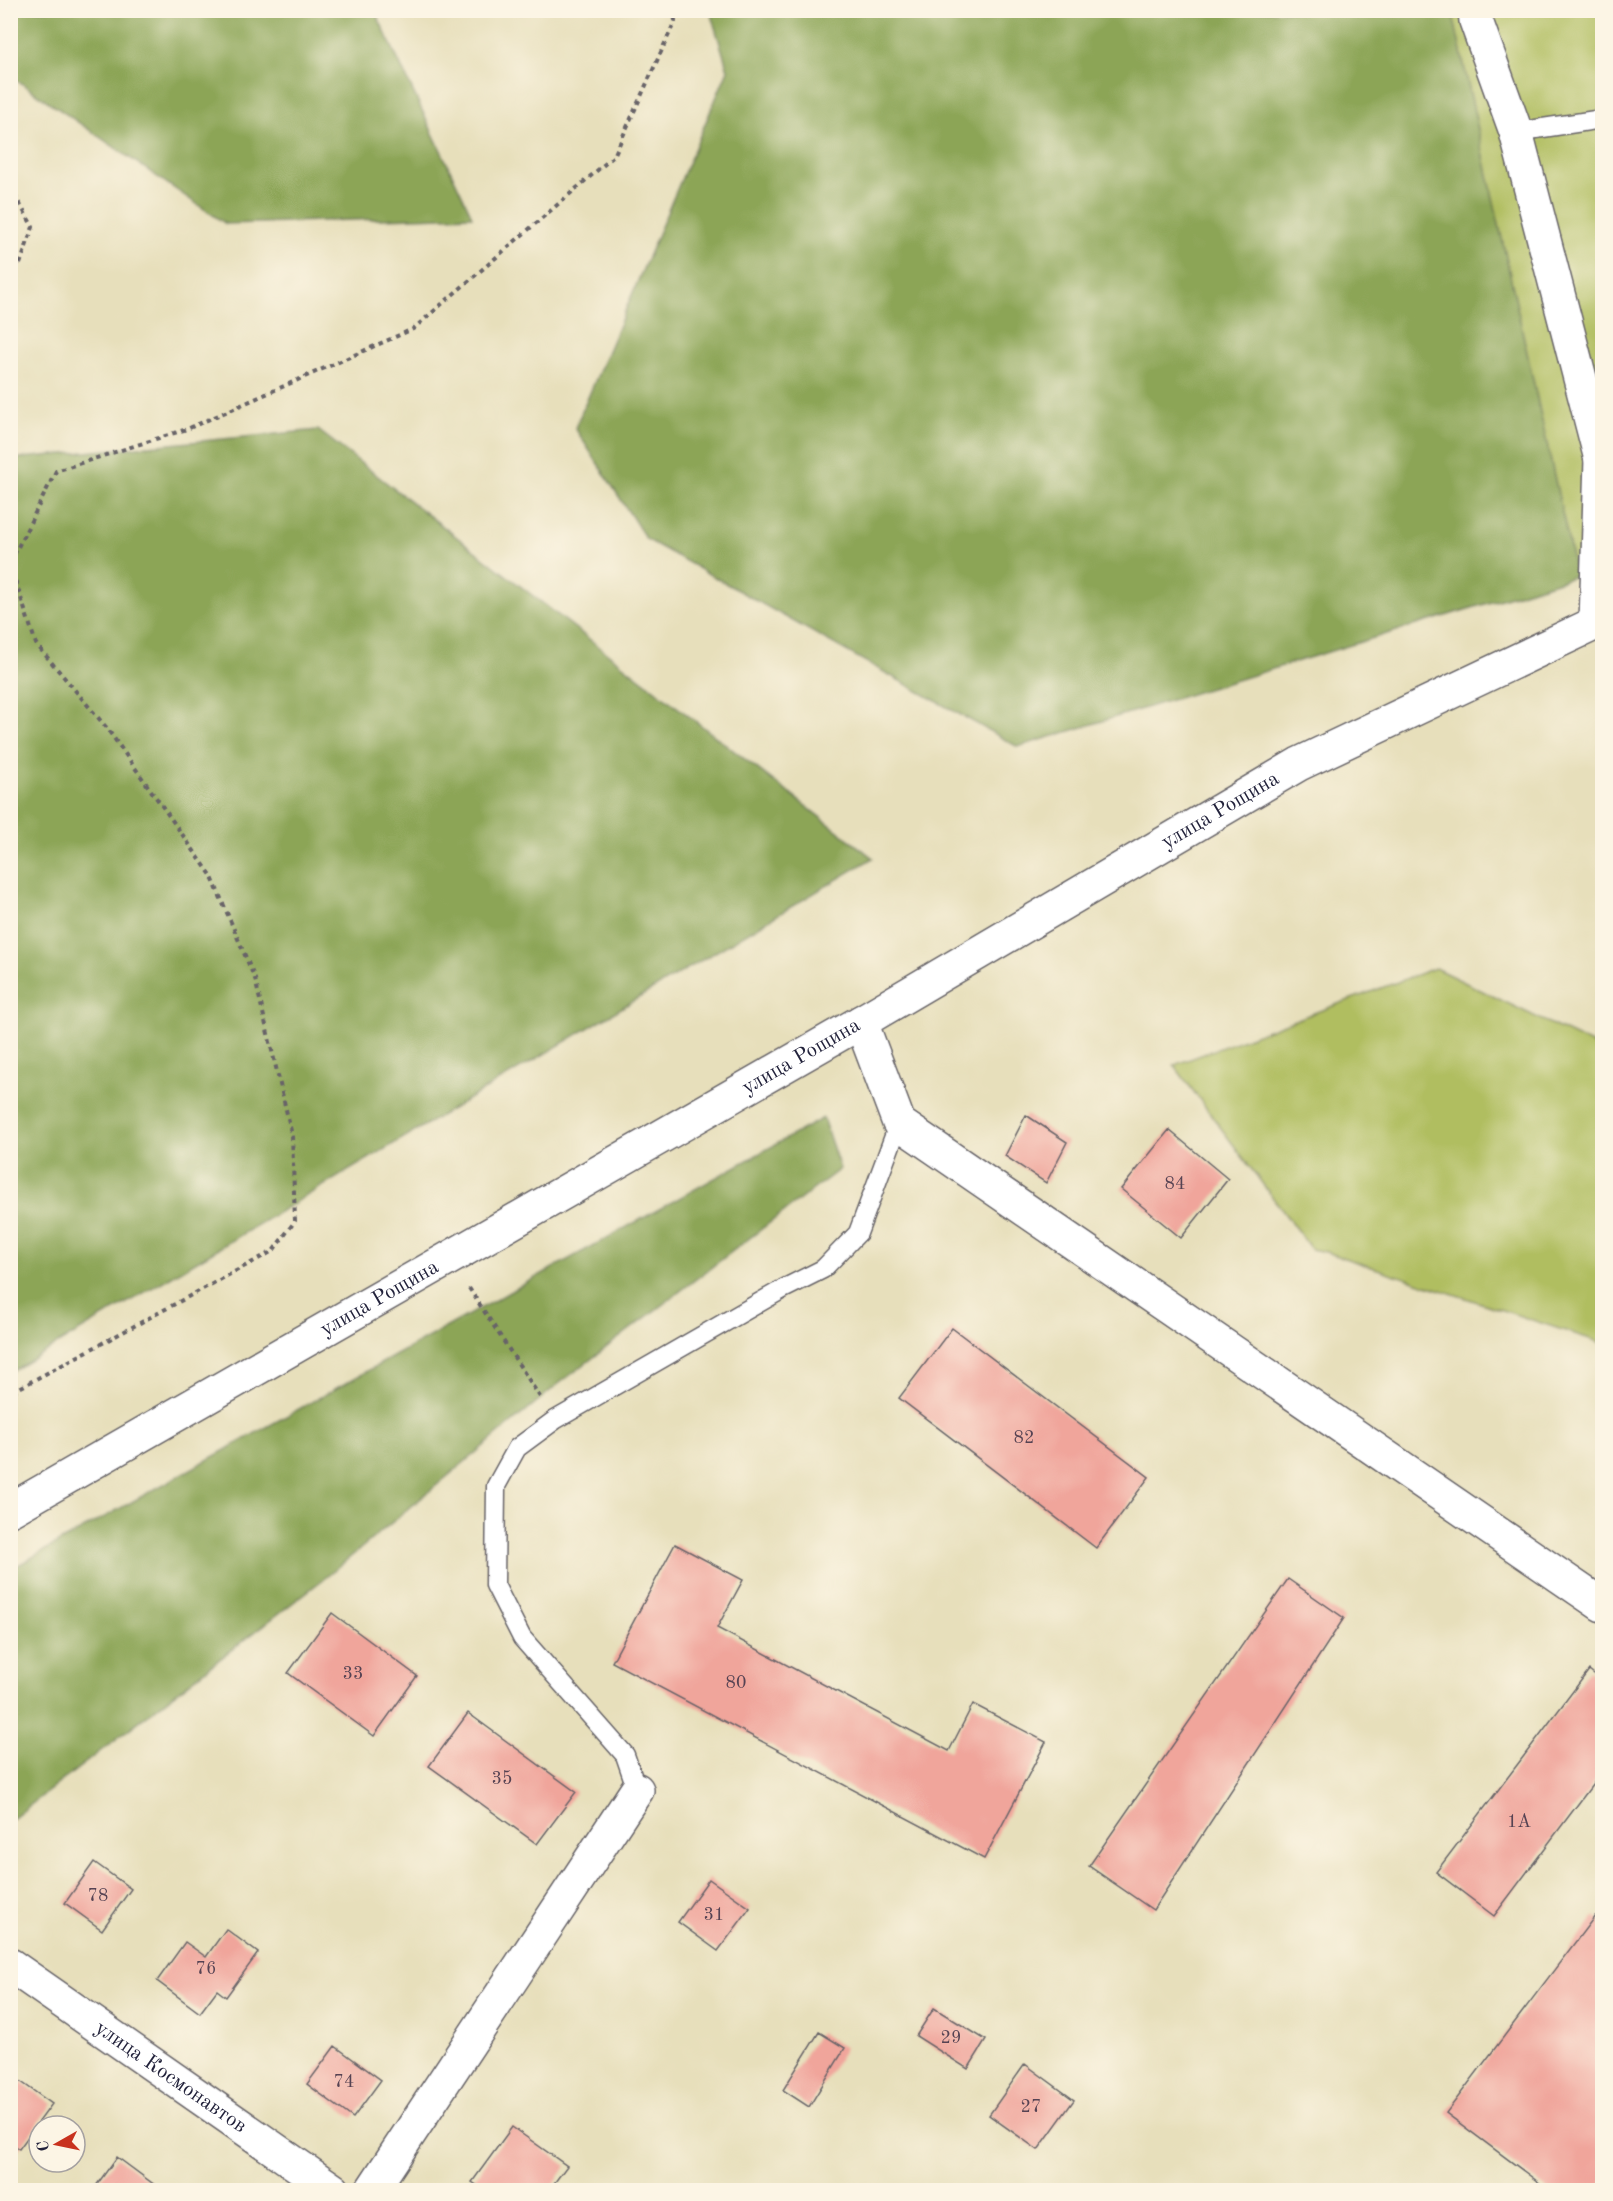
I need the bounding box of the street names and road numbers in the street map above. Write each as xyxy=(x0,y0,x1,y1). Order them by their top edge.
street label: улица Рощина xyxy=(1158,768,1283,853)
street label: улица Рощина xyxy=(739,1014,864,1098)
street label: улица Рощина xyxy=(317,1256,442,1340)
street label: улица Космонавтов xyxy=(91,2017,250,2137)

